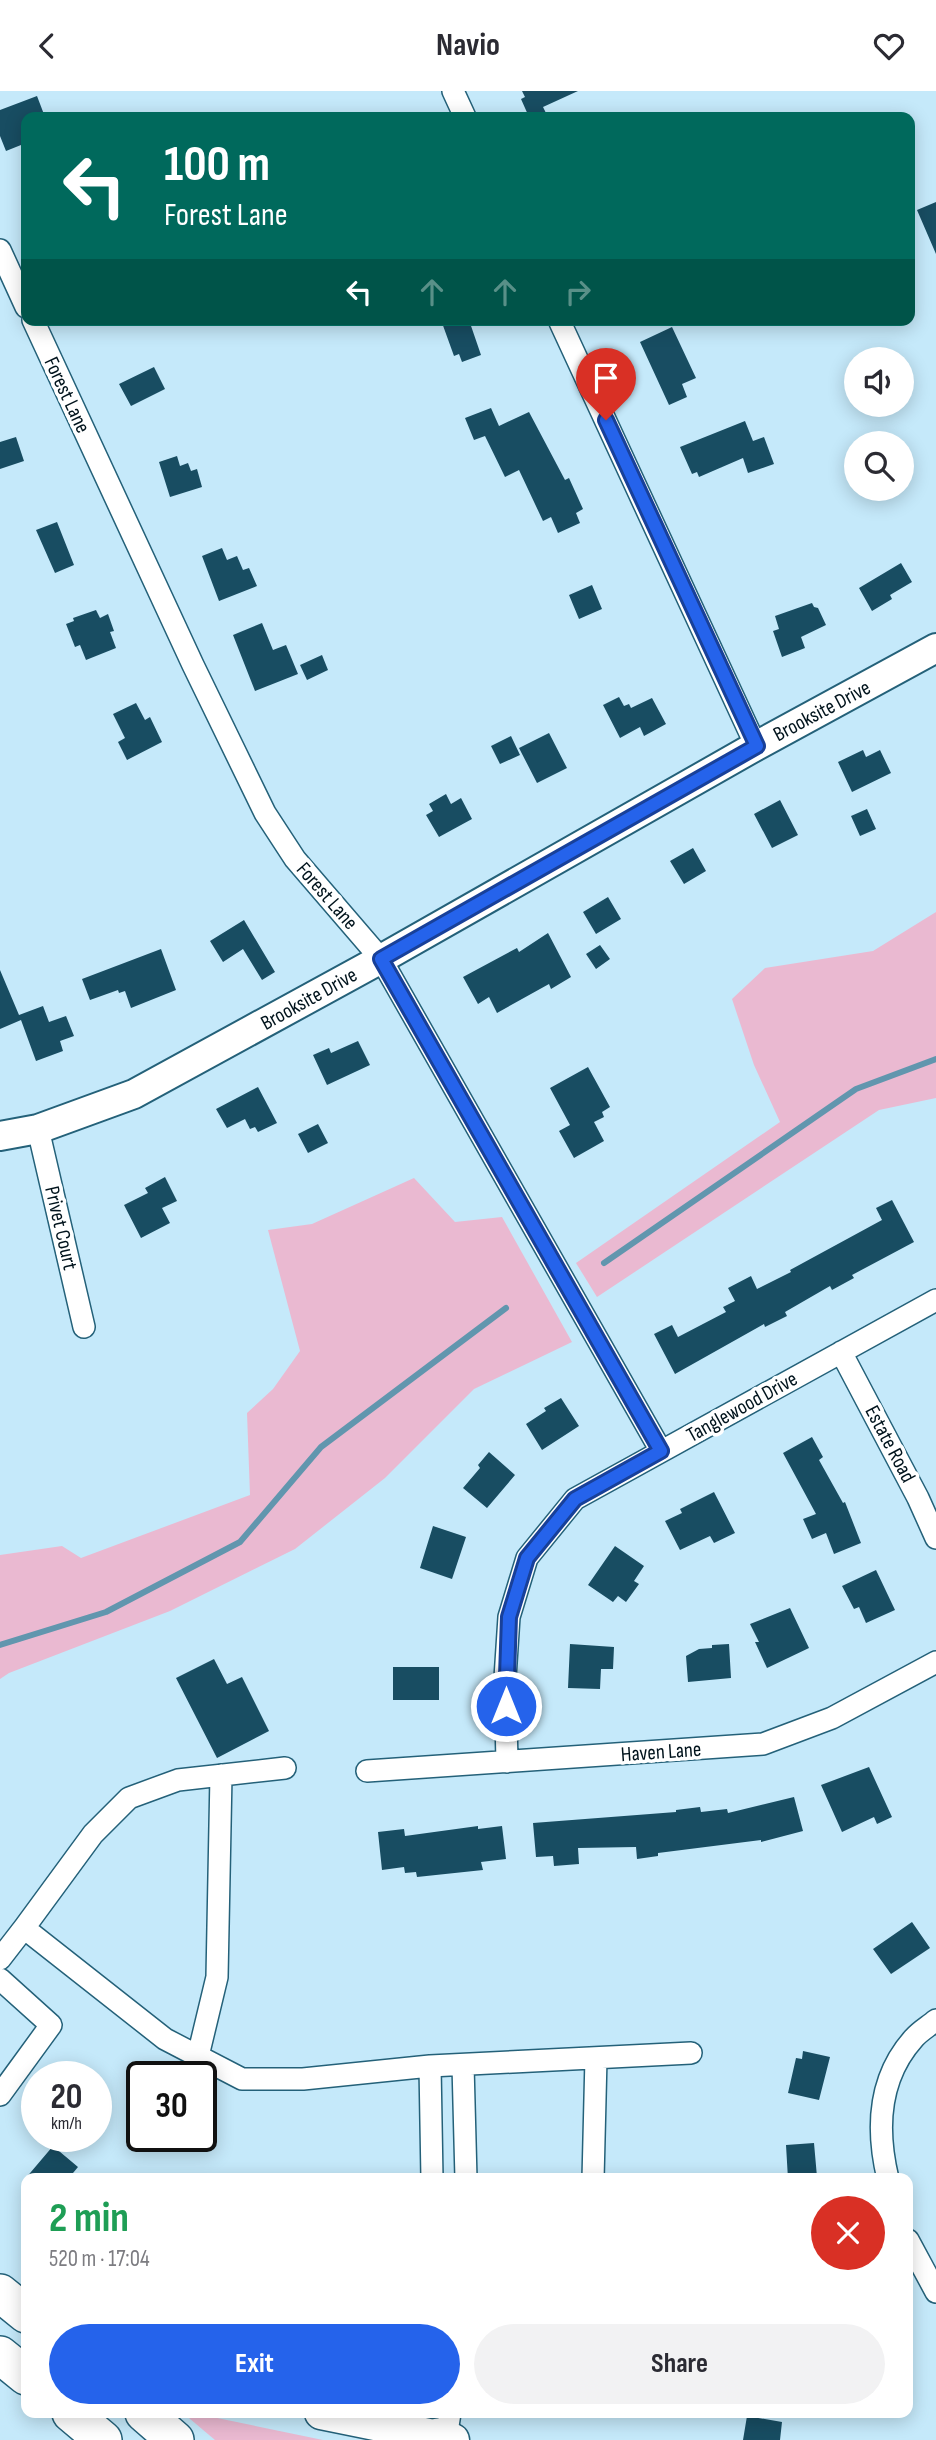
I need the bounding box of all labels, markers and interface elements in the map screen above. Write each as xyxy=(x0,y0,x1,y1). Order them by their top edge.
text: Navio xyxy=(436,26,500,65)
icon: back xyxy=(28,27,66,65)
icon: heart xyxy=(870,27,908,65)
text: 100 m xyxy=(164,136,270,195)
icon: left xyxy=(49,140,140,231)
text: Forest Lane xyxy=(164,196,288,235)
icon: left xyxy=(340,273,378,311)
icon: ahead xyxy=(413,273,451,311)
icon: ahead xyxy=(486,273,524,311)
icon: right xyxy=(559,273,597,311)
map controls xyxy=(844,347,914,501)
button: sound xyxy=(844,347,914,417)
pin xyxy=(576,348,636,420)
street label: Forest Lane xyxy=(39,353,95,437)
icon: arrive xyxy=(587,359,625,397)
button: search xyxy=(844,431,914,501)
street label: Brooksite Drive xyxy=(769,675,875,747)
street label: Forest Lane xyxy=(291,857,363,935)
street label: Brooksite Drive xyxy=(256,962,362,1036)
street label: Privet Court xyxy=(39,1184,83,1272)
street label: Tanglewood Drive xyxy=(682,1366,802,1448)
street label: Estate Road xyxy=(859,1401,921,1487)
position arrow xyxy=(469,1669,543,1743)
street label: Haven Lane xyxy=(620,1737,702,1767)
speed limit sign: 30 xyxy=(126,2061,217,2152)
text: 20 xyxy=(51,2076,83,2119)
text: km/h xyxy=(51,2113,82,2134)
text: 2 min xyxy=(49,2193,129,2244)
button: close xyxy=(811,2196,885,2270)
text: 520 m · 17:04 xyxy=(49,2245,150,2273)
button: Exit xyxy=(49,2324,460,2404)
button: Share xyxy=(474,2324,885,2404)

